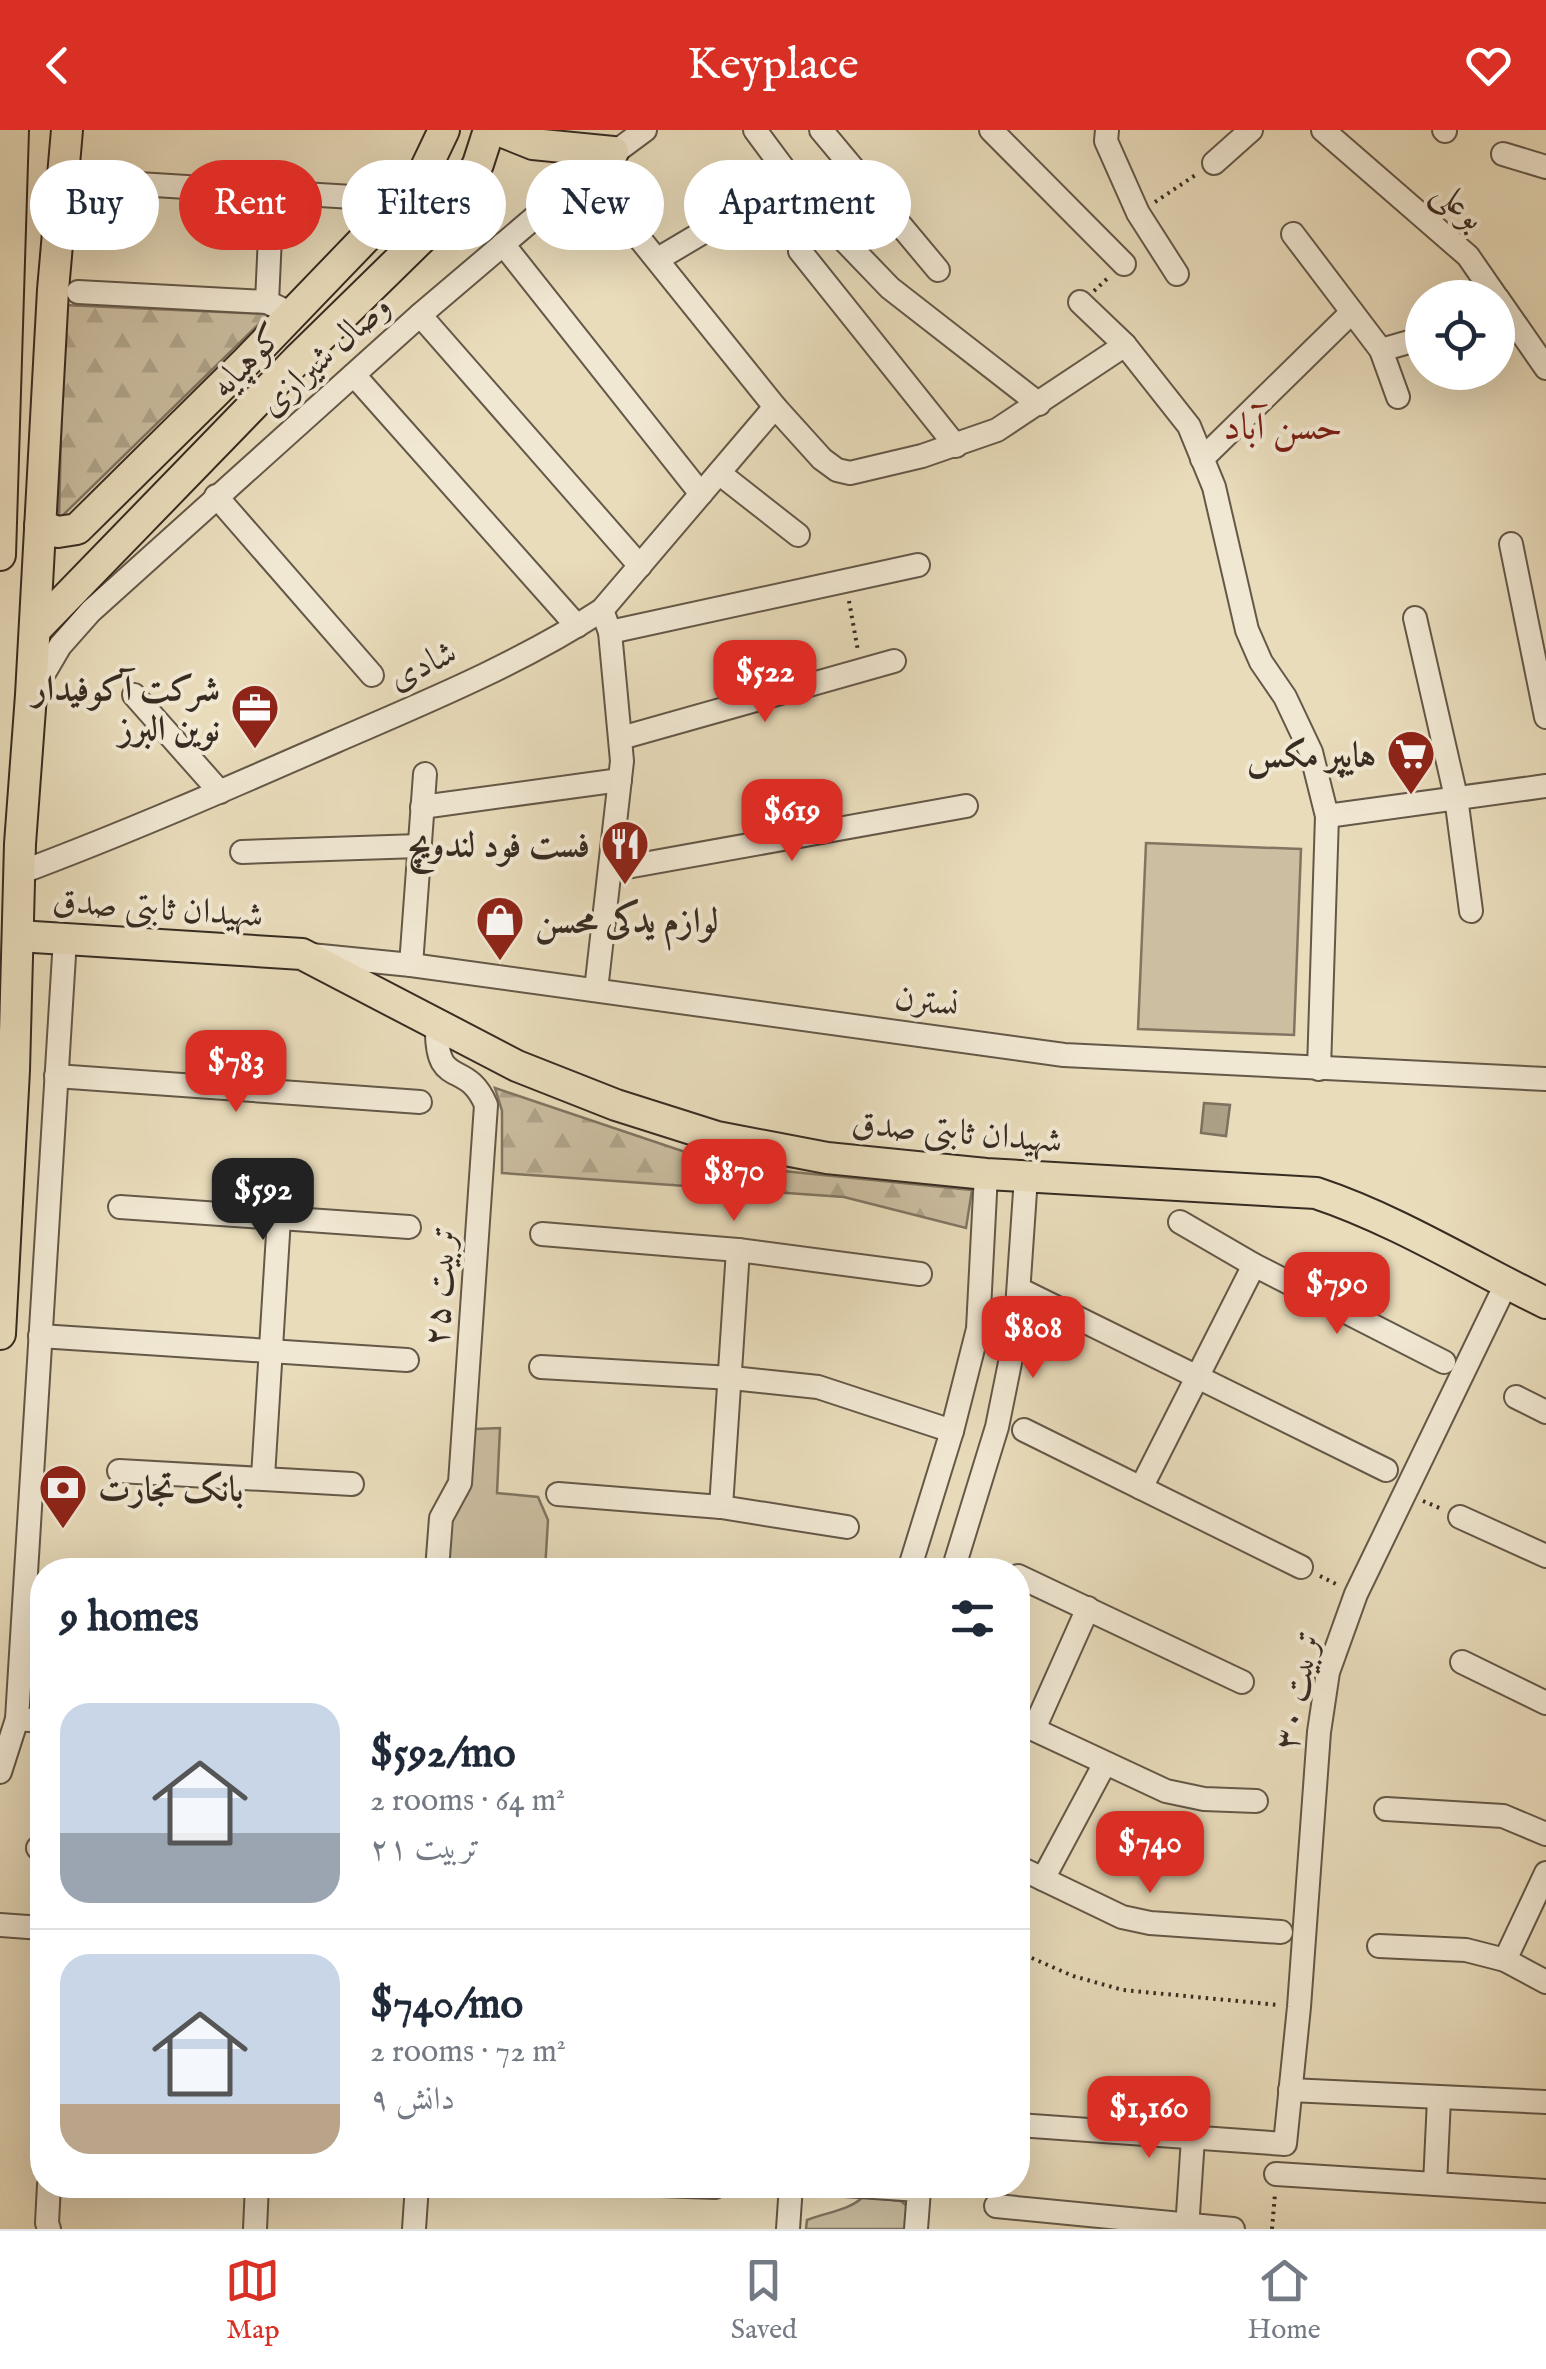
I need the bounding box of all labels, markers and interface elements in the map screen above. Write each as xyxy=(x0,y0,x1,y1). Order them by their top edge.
text: Keyplace xyxy=(687,37,859,94)
icon: back xyxy=(30,38,85,93)
icon: heart xyxy=(1461,38,1516,93)
chip: Buy xyxy=(30,160,159,250)
chip: Rent xyxy=(179,160,322,250)
chip: Filters xyxy=(342,160,506,250)
chip: New xyxy=(526,160,664,250)
chip: Apartment xyxy=(684,160,911,250)
street label: بوعلی xyxy=(1423,171,1494,241)
map controls xyxy=(1405,280,1515,390)
button: locate xyxy=(1405,280,1515,390)
street label: وصال شیرازی xyxy=(250,285,401,427)
street label: کوهپایه xyxy=(201,315,294,409)
district label: حسن آباد xyxy=(1223,404,1343,453)
street label: شادی xyxy=(382,631,464,702)
pin: $522 xyxy=(706,640,824,725)
text: $522 xyxy=(735,652,795,693)
place label: شرکت آکوفیدار نوین البرز xyxy=(28,667,220,753)
office icon: شرکت آکوفیدار نوین البرز xyxy=(229,682,281,750)
supermarket icon: هایپر مکس xyxy=(1385,728,1437,796)
place label: هایپر مکس xyxy=(1247,734,1376,779)
pin: $619 xyxy=(733,779,851,864)
text: $619 xyxy=(764,791,820,832)
restaurant icon: فست فود لندویچ xyxy=(599,818,651,886)
place label: فست فود لندویچ xyxy=(408,824,590,874)
street label: شهیدان ثابتی صدق xyxy=(51,880,265,939)
shop icon: لوازم یدکی محسن xyxy=(474,894,526,962)
place label: لوازم یدکی محسن xyxy=(535,899,719,951)
street label: نسترن xyxy=(892,976,962,1029)
pin: $783 xyxy=(177,1030,295,1115)
text: $783 xyxy=(207,1042,265,1083)
street label: شهیدان ثابتی صدق xyxy=(850,1102,1064,1165)
pin: $870 xyxy=(675,1139,793,1224)
text: $870 xyxy=(704,1151,764,1192)
pin: $592 xyxy=(204,1158,322,1243)
text: $592 xyxy=(234,1170,292,1211)
street label: تربیت ۲۵ xyxy=(415,1225,468,1348)
pin: $790 xyxy=(1278,1252,1396,1337)
text: $790 xyxy=(1306,1264,1368,1305)
pin: $808 xyxy=(974,1296,1092,1381)
text: $808 xyxy=(1004,1308,1062,1349)
bank icon: بانک تجارت xyxy=(37,1462,89,1530)
place label: بانک تجارت xyxy=(98,1468,243,1513)
icon: filters xyxy=(945,1591,1000,1646)
text: 9 homes xyxy=(60,1592,199,1645)
street label: تربیت ۳۰ xyxy=(1265,1627,1332,1754)
text: $592/mo xyxy=(370,1728,516,1781)
icon: home xyxy=(140,1743,260,1863)
text: 2 rooms · 64 m² xyxy=(370,1781,565,1822)
pin: $740 xyxy=(1091,1811,1209,1896)
text: $740 xyxy=(1118,1823,1182,1864)
text: تربیت ۲۱ xyxy=(370,1829,480,1870)
text: $740/mo xyxy=(370,1979,523,2032)
icon: home xyxy=(140,1994,260,2114)
text: 2 rooms · 72 m² xyxy=(370,2032,566,2073)
pin: $1,160 xyxy=(1068,2076,1230,2161)
text: دانش ۹ xyxy=(370,2080,455,2121)
text: $1,160 xyxy=(1109,2088,1189,2129)
tab: Map xyxy=(225,2253,280,2348)
tab: Saved xyxy=(731,2253,797,2348)
tab: Home xyxy=(1248,2253,1321,2348)

